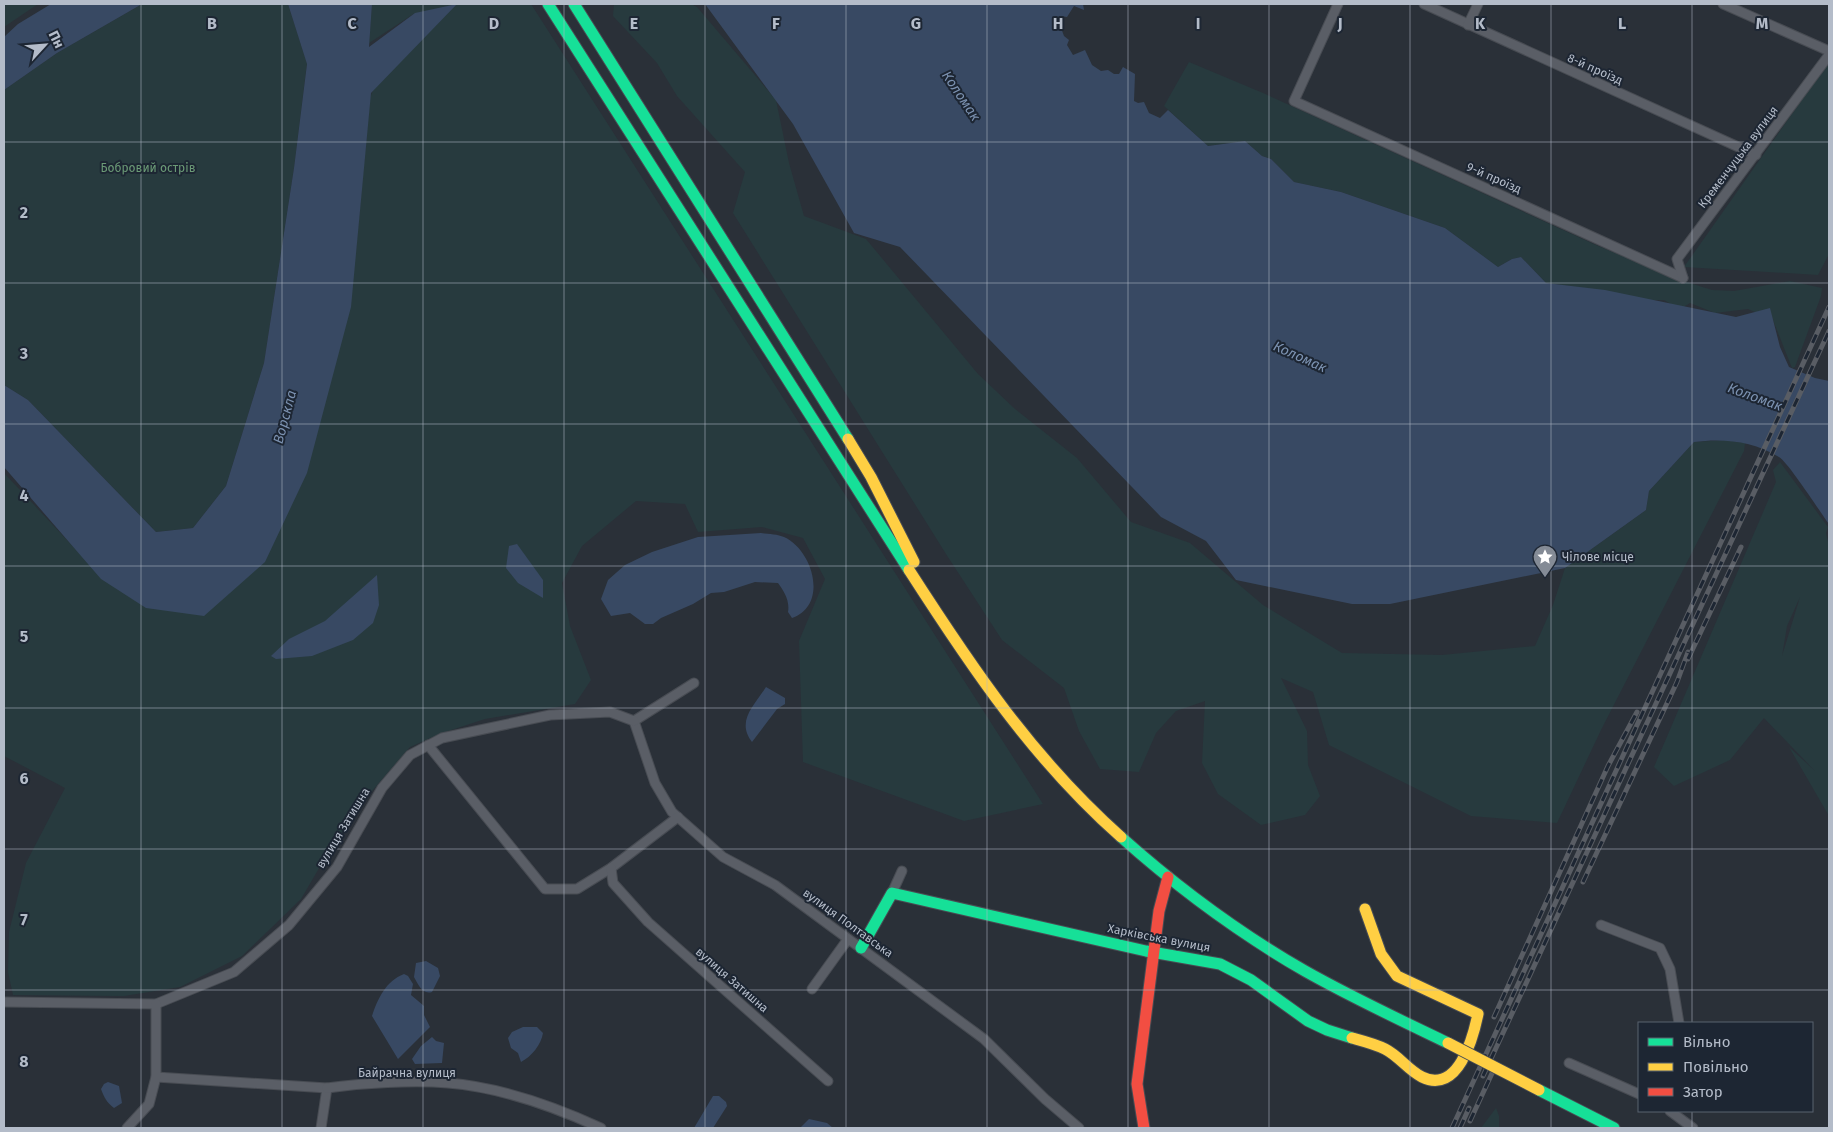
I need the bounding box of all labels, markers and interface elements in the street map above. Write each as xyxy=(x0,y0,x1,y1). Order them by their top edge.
text: B xyxy=(207,14,217,33)
text: C xyxy=(347,14,357,33)
text: D xyxy=(489,14,499,33)
text: E xyxy=(630,14,638,33)
text: F xyxy=(772,14,780,33)
text: G xyxy=(911,14,921,33)
text: H xyxy=(1053,14,1063,33)
text: I xyxy=(1196,14,1200,33)
text: J xyxy=(1336,14,1343,33)
text: K xyxy=(1475,14,1486,33)
text: L xyxy=(1618,14,1626,33)
text: M xyxy=(1756,14,1769,33)
north arrow xyxy=(20,20,70,70)
text: Пн xyxy=(45,28,68,51)
street label: 8-й проїзд xyxy=(1565,51,1625,88)
water label: Коломак xyxy=(938,68,984,125)
street label: Кременчуцька вулиця xyxy=(1695,103,1781,211)
street label: 9-й проїзд xyxy=(1464,160,1524,196)
park label: Бобровий острів xyxy=(101,161,196,175)
text: 2 xyxy=(20,203,28,222)
water label: Коломак xyxy=(1271,338,1330,377)
text: 3 xyxy=(19,344,28,363)
water label: Коломак xyxy=(1725,379,1785,415)
water label: Ворскла xyxy=(270,388,300,446)
text: 4 xyxy=(19,486,29,505)
place icon: Чілове місце xyxy=(1532,544,1558,578)
place label: Чілове місце xyxy=(1562,550,1634,564)
text: 5 xyxy=(20,627,29,646)
text: 6 xyxy=(19,769,29,788)
street label: вулиця Затишна xyxy=(313,785,373,871)
street label: вулиця Полтавська xyxy=(800,886,896,960)
text: 7 xyxy=(20,910,28,929)
street label: Харківська вулиця xyxy=(1107,921,1211,955)
street label: вулиця Затишна xyxy=(693,945,771,1015)
legend xyxy=(1638,1022,1813,1112)
text: Вільно xyxy=(1683,1033,1730,1051)
text: 8 xyxy=(19,1052,29,1071)
text: Повільно xyxy=(1683,1058,1749,1076)
street label: Байрачна вулиця xyxy=(358,1066,456,1080)
text: Затор xyxy=(1683,1083,1723,1101)

